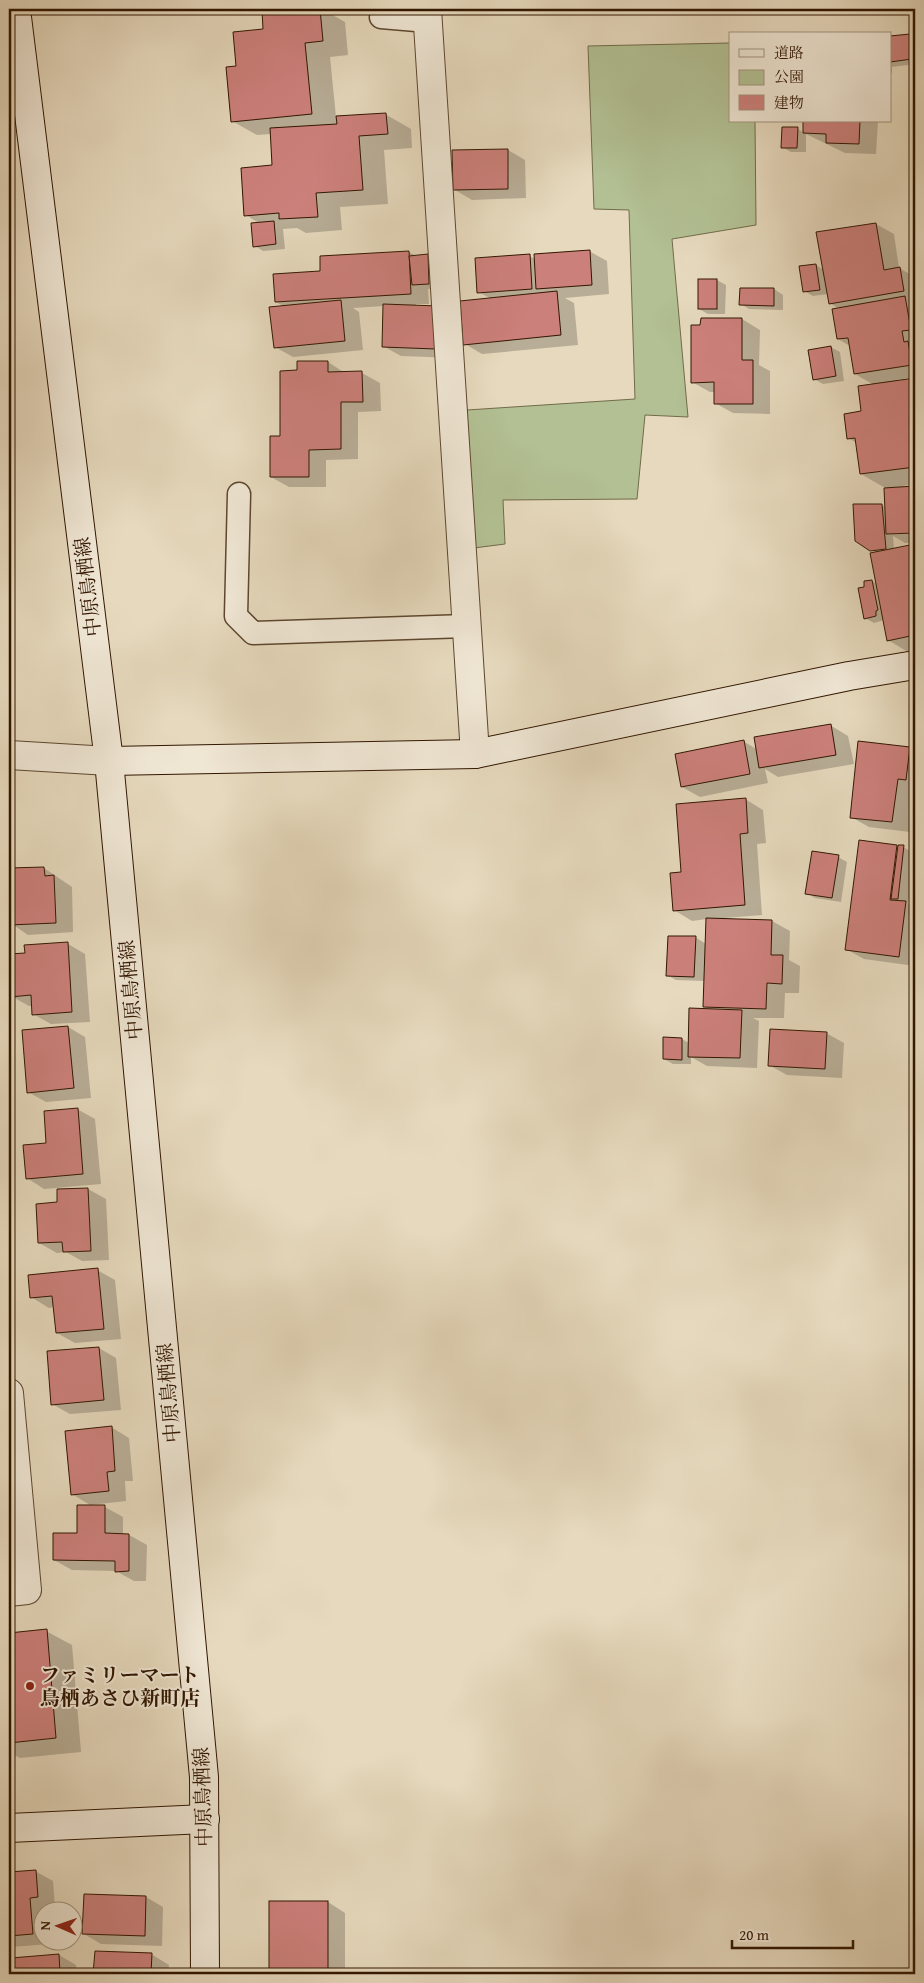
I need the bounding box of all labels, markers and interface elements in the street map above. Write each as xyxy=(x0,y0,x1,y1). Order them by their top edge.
legend xyxy=(729,32,892,122)
text: 道路 xyxy=(774,42,804,63)
text: 公園 xyxy=(774,66,804,87)
text: 建物 xyxy=(774,92,804,113)
street label: 中原鳥栖線 xyxy=(67,536,107,638)
street label: 中原鳥栖線 xyxy=(111,939,149,1041)
street label: 中原鳥栖線 xyxy=(149,1342,187,1444)
place label: ファミリーマート 鳥栖あさひ新町店 xyxy=(40,1660,200,1712)
marker: ファミリーマート 鳥栖あさひ新町店 xyxy=(24,1680,36,1692)
street label: 中原鳥栖線 xyxy=(186,1747,218,1847)
north arrow xyxy=(32,1900,82,1950)
scale bar xyxy=(732,1918,853,1950)
text: N xyxy=(35,1920,55,1931)
text: 20 m xyxy=(739,1924,770,1945)

